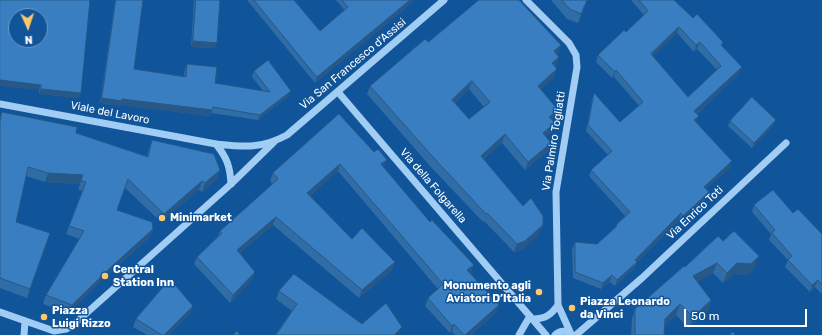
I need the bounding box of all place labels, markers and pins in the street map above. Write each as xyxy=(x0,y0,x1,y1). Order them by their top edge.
place label: Minimarket xyxy=(170,211,232,225)
marker: Minimarket xyxy=(157,213,167,223)
place label: Central Station Inn xyxy=(113,263,174,289)
marker: Central Station Inn xyxy=(100,271,110,281)
place label: Monumento agli Aviatori D’Italia xyxy=(443,279,531,305)
marker: Monumento agli Aviatori D’Italia xyxy=(534,287,544,297)
place label: Piazza Leonardo da Vinci xyxy=(580,295,670,321)
marker: Piazza Leonardo da Vinci xyxy=(567,303,577,313)
place label: Piazza Luigi Rizzo xyxy=(52,304,111,330)
marker: Piazza Luigi Rizzo xyxy=(39,312,49,322)

